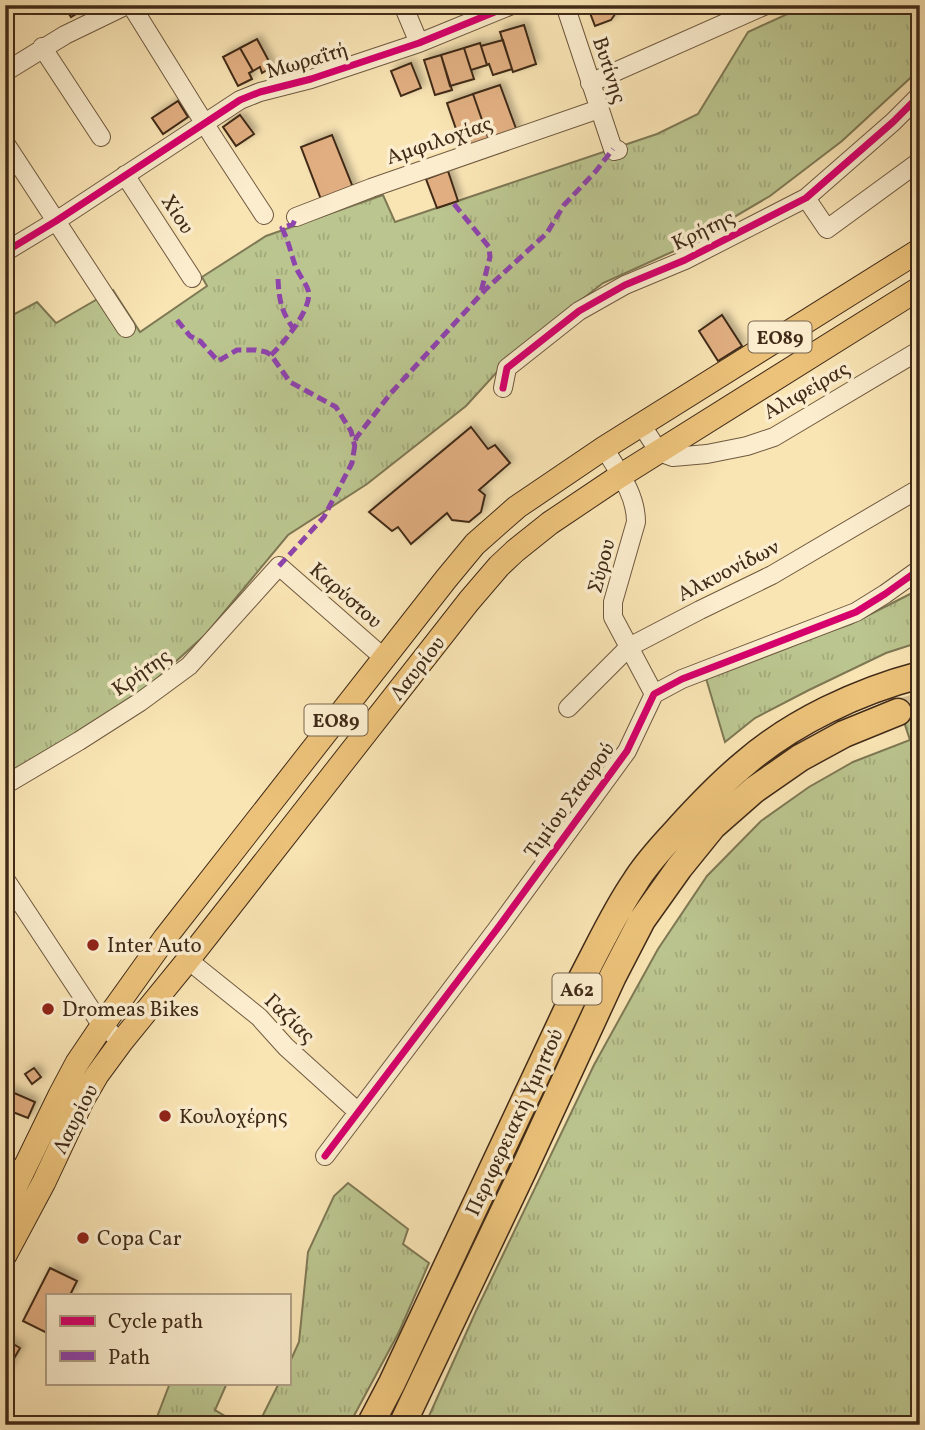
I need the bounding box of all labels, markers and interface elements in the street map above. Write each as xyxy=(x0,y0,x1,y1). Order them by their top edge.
street label: Βυτίνης xyxy=(584,33,633,108)
street label: Μωραΐτή xyxy=(263,36,352,87)
street label: Αμφιλοχίας xyxy=(383,110,496,173)
street label: Χίου xyxy=(153,189,200,240)
street label: Κρήτης xyxy=(668,204,740,259)
road number: ΕΟ89 xyxy=(748,322,812,352)
street label: Αλιφείρας xyxy=(758,355,855,428)
street label: Αλκυονίδων xyxy=(673,533,785,609)
street label: Σύρου xyxy=(581,536,624,597)
street label: Καρύστου xyxy=(302,556,388,636)
street label: Λαυρίου xyxy=(384,630,453,707)
street label: Κρήτης xyxy=(106,642,177,704)
road number: ΕΟ89 xyxy=(304,705,368,736)
street label: Τιμίου Σταυρού xyxy=(518,737,622,865)
place label: Inter Auto xyxy=(107,932,202,961)
marker: Inter Auto xyxy=(85,937,101,953)
road number: Α62 xyxy=(552,973,602,1004)
street label: Γαζίας xyxy=(257,988,321,1051)
place label: Dromeas Bikes xyxy=(62,996,199,1025)
marker: Dromeas Bikes xyxy=(40,1001,56,1017)
street label: Περιφερειακή Υμηττού xyxy=(459,1024,571,1221)
street label: Λαυρίου xyxy=(46,1080,106,1160)
place label: Κουλοχέρης xyxy=(179,1103,288,1132)
marker: Κουλοχέρης xyxy=(157,1108,173,1124)
place label: Copa Car xyxy=(97,1225,182,1254)
marker: Copa Car xyxy=(75,1230,91,1246)
legend xyxy=(46,1294,290,1384)
text: Cycle path xyxy=(108,1308,203,1337)
text: Path xyxy=(108,1344,150,1373)

